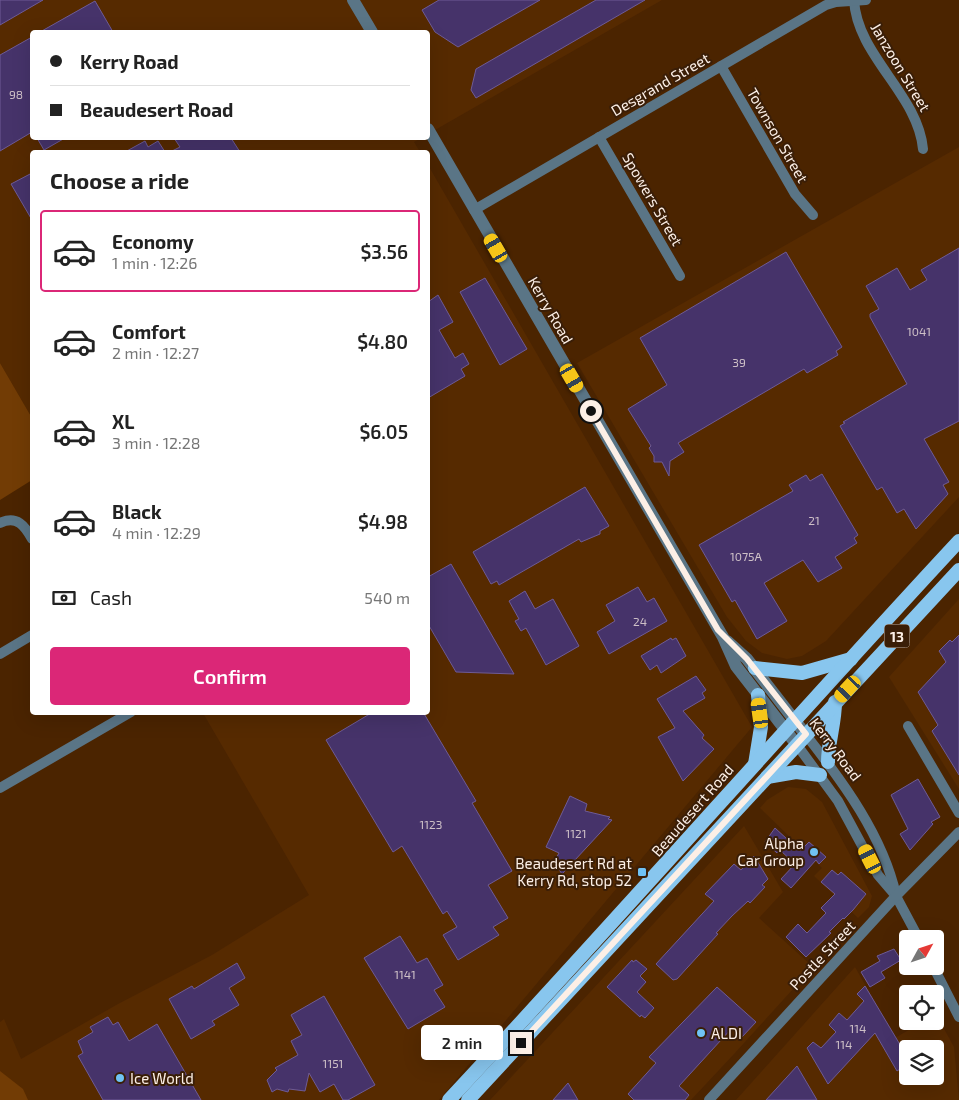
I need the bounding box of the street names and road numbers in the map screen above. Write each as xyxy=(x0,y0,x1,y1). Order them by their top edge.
street label: Janzoon Street xyxy=(867,19,935,115)
street label: Desgrand Street xyxy=(608,48,713,119)
street label: Townson Street xyxy=(744,84,813,186)
street label: Spowers Street xyxy=(619,149,687,249)
street label: Kerry Road xyxy=(525,273,577,347)
road number: 13 xyxy=(884,624,910,648)
street label: Kerry Road xyxy=(806,714,866,784)
street label: Beaudesert Road xyxy=(647,760,737,860)
street label: Postle Street xyxy=(785,916,859,993)

